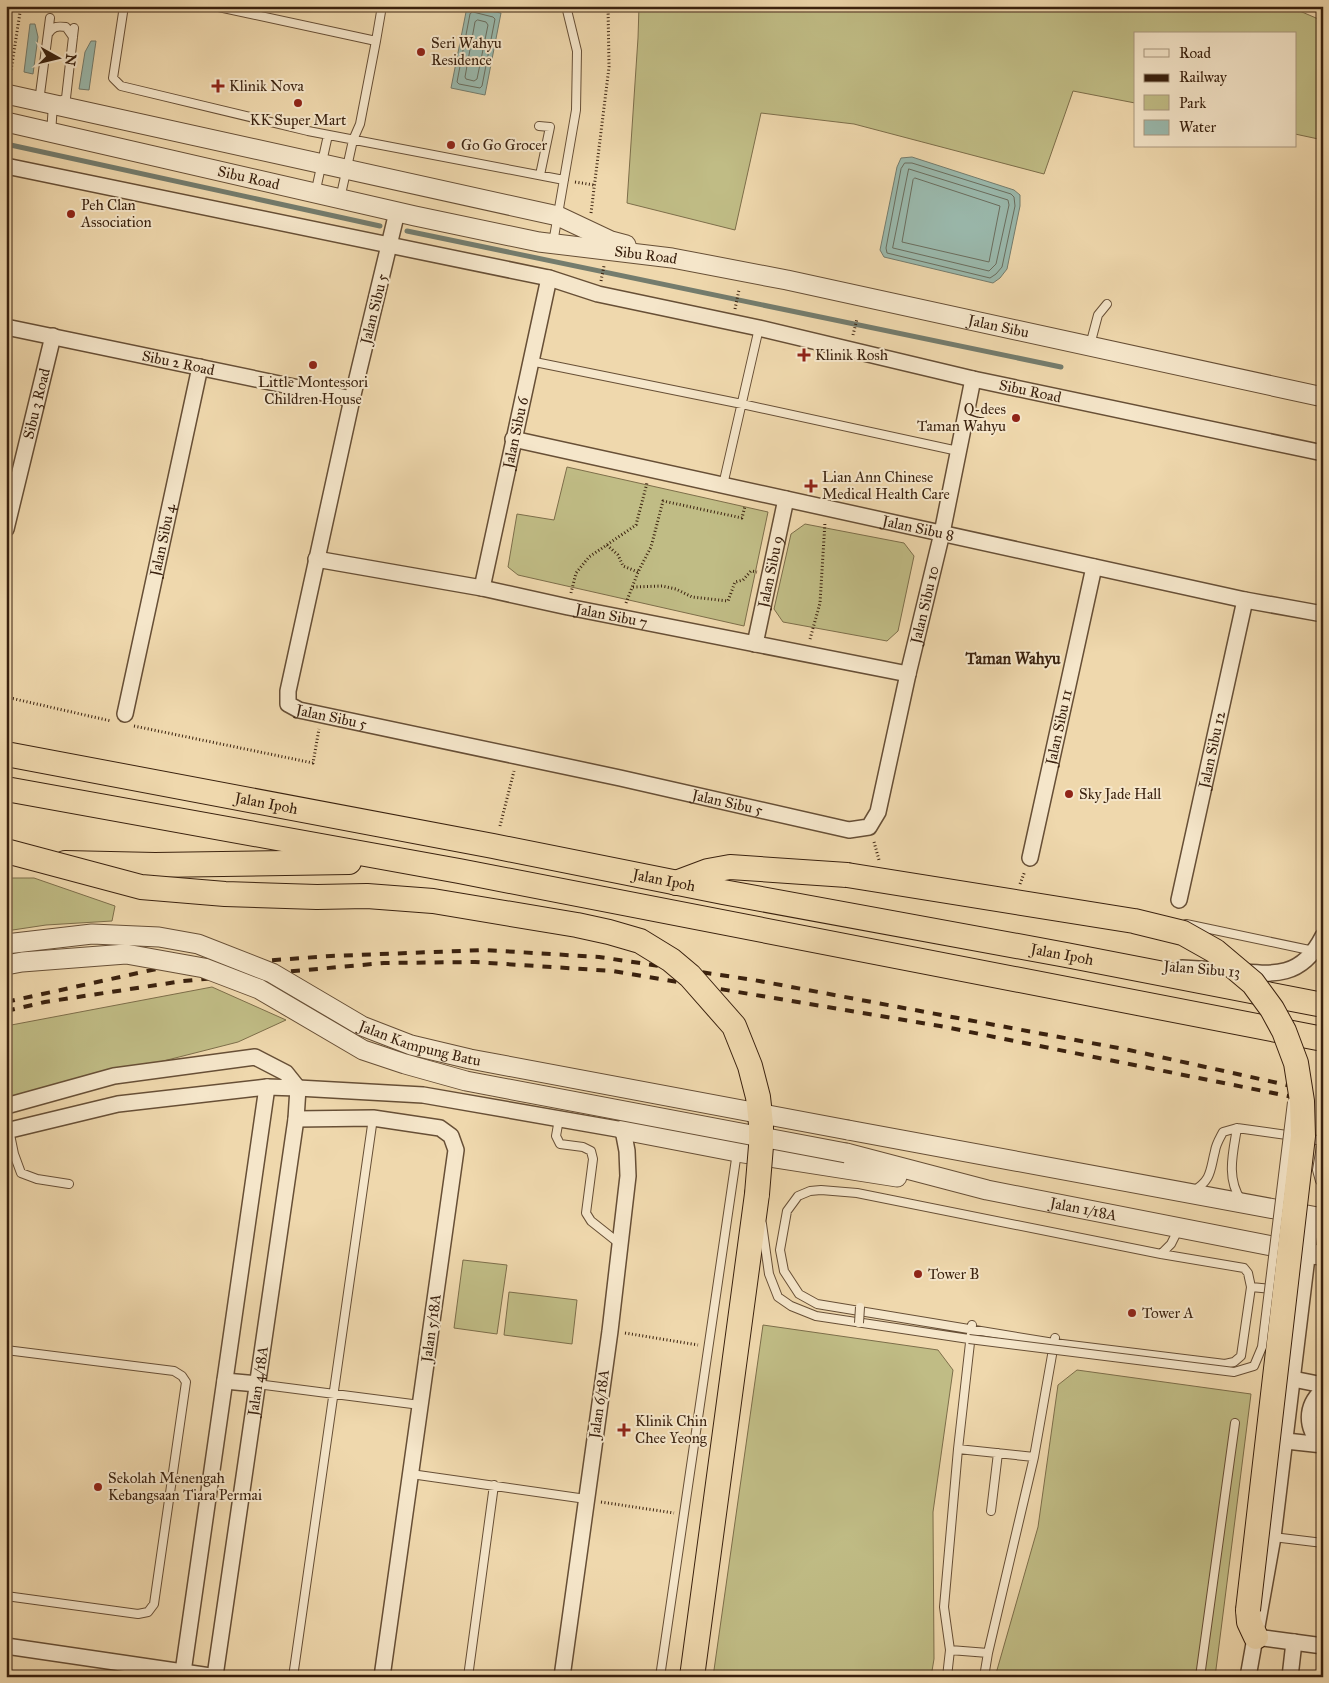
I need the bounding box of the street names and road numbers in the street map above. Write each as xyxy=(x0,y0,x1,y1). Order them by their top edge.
street label: Sibu Road xyxy=(216,162,282,194)
street label: Sibu Road xyxy=(613,242,679,268)
street label: Jalan Sibu 5 xyxy=(356,272,392,348)
street label: Jalan Sibu xyxy=(964,310,1031,342)
street label: Sibu 2 Road xyxy=(140,347,217,379)
street label: Sibu 3 Road xyxy=(19,366,54,441)
street label: Sibu Road xyxy=(997,376,1063,407)
street label: Jalan Sibu 6 xyxy=(499,394,532,472)
street label: Jalan Sibu 4 xyxy=(146,502,179,580)
street label: Jalan Sibu 8 xyxy=(879,511,956,545)
street label: Jalan Sibu 9 xyxy=(754,534,787,611)
street label: Jalan Sibu 10 xyxy=(906,564,943,648)
street label: Jalan Sibu 7 xyxy=(572,599,649,631)
street label: Jalan Sibu 11 xyxy=(1041,688,1076,769)
street label: Jalan Sibu 5 xyxy=(292,700,369,733)
street label: Jalan Sibu 12 xyxy=(1194,709,1229,792)
street label: Jalan Sibu 5 xyxy=(688,785,764,819)
street label: Jalan Ipoh xyxy=(231,788,300,818)
street label: Jalan Ipoh xyxy=(629,865,698,895)
street label: Jalan Ipoh xyxy=(1027,939,1096,969)
street label: Jalan Sibu 13 xyxy=(1161,957,1241,982)
street label: Jalan Kampung Batu xyxy=(354,1016,483,1070)
street label: Jalan 1/18A xyxy=(1046,1193,1118,1224)
street label: Jalan 5/18A xyxy=(417,1293,446,1365)
street label: Jalan 4/18A xyxy=(244,1345,272,1419)
street label: Jalan 6/18A xyxy=(585,1368,614,1442)

